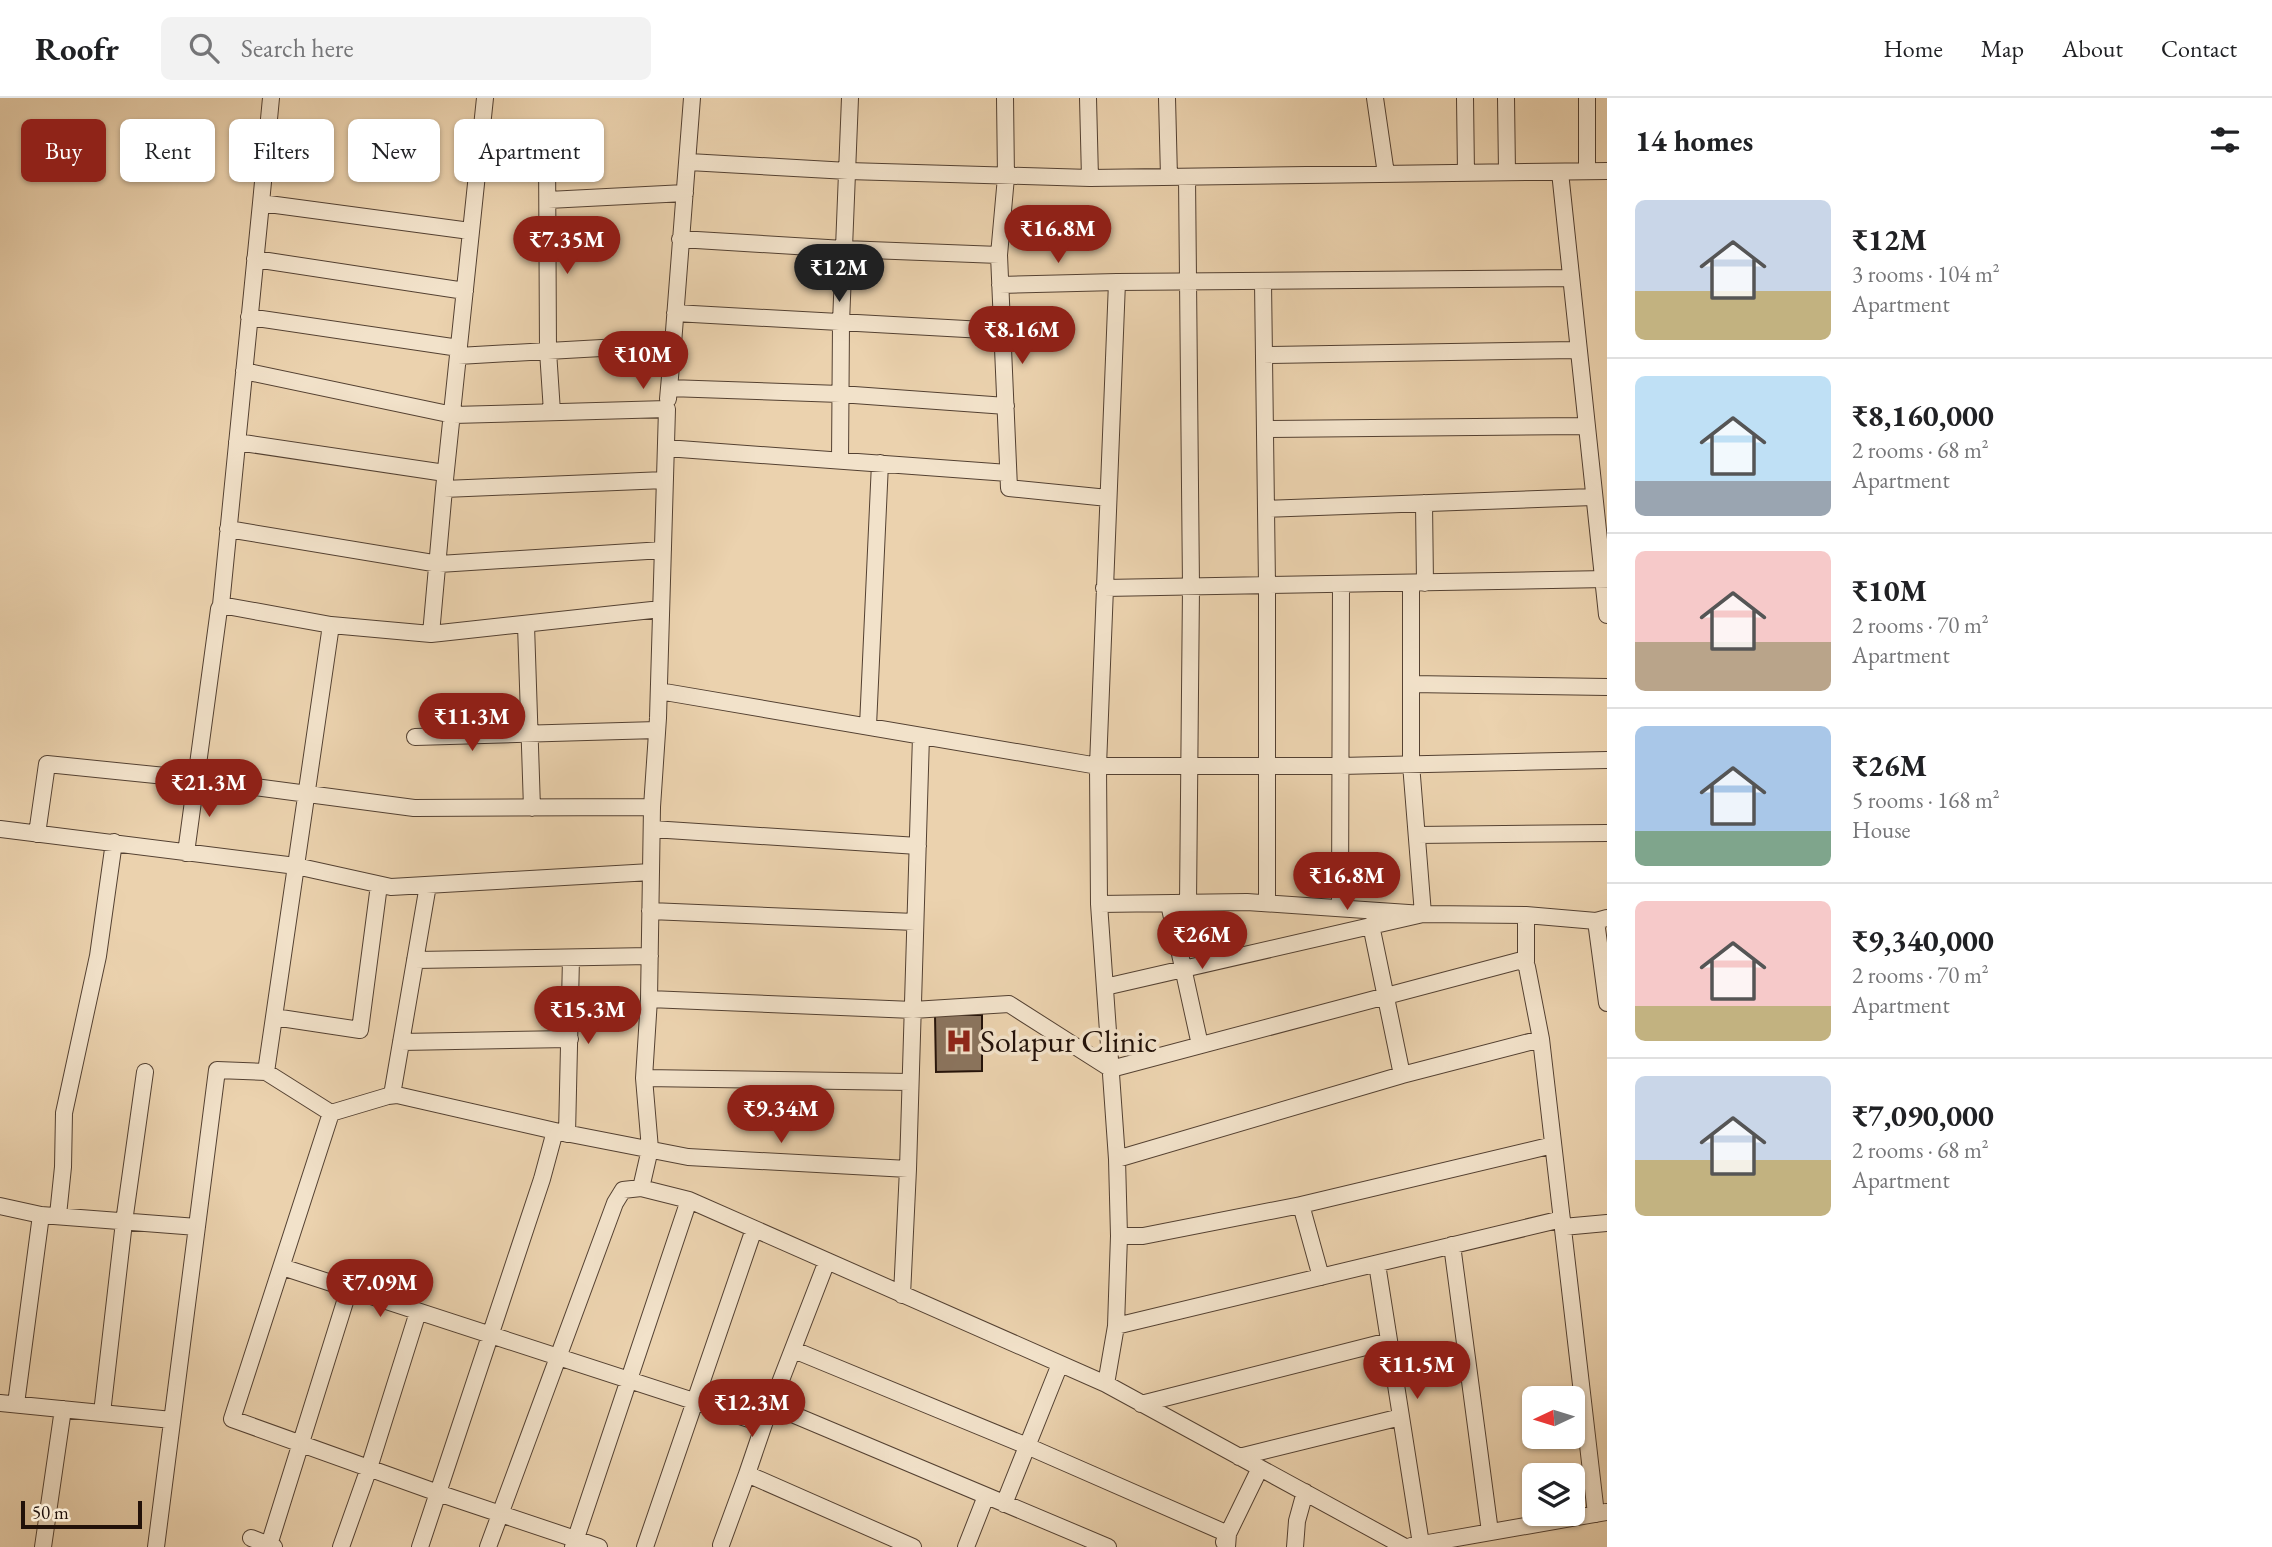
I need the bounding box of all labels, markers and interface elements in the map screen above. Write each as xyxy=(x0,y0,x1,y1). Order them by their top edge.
search box xyxy=(161,17,651,80)
text: Roofr xyxy=(35,27,119,70)
icon: search xyxy=(185,29,223,67)
text: Search here xyxy=(241,31,354,65)
text: Home xyxy=(1883,33,1943,64)
text: Map xyxy=(1981,33,2024,64)
text: About xyxy=(2062,33,2123,64)
text: Contact xyxy=(2161,33,2237,64)
chip: Buy xyxy=(21,119,106,182)
chip: Rent xyxy=(120,119,215,182)
chip: Filters xyxy=(229,119,334,182)
chip: New xyxy=(348,119,440,182)
chip: Apartment xyxy=(454,119,604,182)
text: 14 homes xyxy=(1635,121,1753,160)
icon: filters xyxy=(2206,121,2244,159)
pin: ₹16.8M xyxy=(1001,206,1115,265)
text: ₹16.8M xyxy=(1020,213,1096,243)
pin: ₹7.35M xyxy=(510,216,624,276)
text: ₹12M xyxy=(1852,220,1927,259)
text: ₹7.35M xyxy=(529,224,605,254)
icon: home xyxy=(1691,228,1775,312)
pin: ₹12M xyxy=(798,244,880,304)
text: ₹12M xyxy=(810,252,868,282)
text: 3 rooms · 104 m² xyxy=(1852,259,2000,289)
text: Apartment xyxy=(1852,289,1950,319)
pin: ₹8.16M xyxy=(965,306,1079,366)
text: ₹8.16M xyxy=(984,314,1060,344)
pin: ₹10M xyxy=(602,331,684,391)
text: ₹10M xyxy=(614,339,672,369)
text: ₹8,160,000 xyxy=(1852,396,1994,435)
icon: home xyxy=(1691,404,1775,488)
text: 2 rooms · 68 m² xyxy=(1852,435,1989,465)
text: Apartment xyxy=(1852,465,1950,495)
text: ₹10M xyxy=(1852,571,1927,610)
icon: home xyxy=(1691,579,1775,663)
text: 2 rooms · 70 m² xyxy=(1852,610,1989,640)
text: Apartment xyxy=(1852,640,1950,670)
pin: ₹11.3M xyxy=(415,694,529,753)
text: ₹11.3M xyxy=(434,701,510,731)
text: ₹26M xyxy=(1852,746,1927,785)
icon: home xyxy=(1691,754,1775,838)
pin: ₹21.3M xyxy=(152,760,266,819)
text: ₹21.3M xyxy=(171,767,247,797)
text: 5 rooms · 168 m² xyxy=(1852,785,2000,815)
text: House xyxy=(1852,815,1911,845)
pin: ₹16.8M xyxy=(1290,852,1404,912)
text: ₹16.8M xyxy=(1309,860,1385,890)
pin: ₹26M xyxy=(1161,912,1243,971)
text: ₹26M xyxy=(1173,919,1231,949)
text: ₹9,340,000 xyxy=(1852,921,1994,960)
icon: home xyxy=(1691,929,1775,1013)
text: 2 rooms · 70 m² xyxy=(1852,960,1989,990)
pin: ₹15.3M xyxy=(531,986,645,1046)
text: Apartment xyxy=(1852,990,1950,1020)
text: ₹15.3M xyxy=(550,994,626,1024)
place label: Solapur Clinic xyxy=(980,1020,1157,1062)
hospital icon: Solapur Clinic xyxy=(944,1026,974,1056)
pin: ₹9.34M xyxy=(724,1086,838,1145)
text: ₹9.34M xyxy=(743,1093,819,1123)
text: ₹7,090,000 xyxy=(1852,1096,1994,1135)
icon: home xyxy=(1691,1104,1775,1188)
text: 2 rooms · 68 m² xyxy=(1852,1135,1989,1165)
text: Apartment xyxy=(1852,1165,1950,1195)
pin: ₹7.09M xyxy=(323,1260,437,1319)
text: ₹7.09M xyxy=(342,1267,418,1297)
pin: ₹11.5M xyxy=(1360,1342,1474,1401)
text: ₹11.5M xyxy=(1379,1349,1455,1379)
pin: ₹12.3M xyxy=(695,1380,809,1439)
north arrow xyxy=(1522,1386,1586,1449)
map controls xyxy=(1522,1386,1585,1526)
text: ₹12.3M xyxy=(714,1387,790,1417)
button: layers xyxy=(1522,1463,1585,1526)
scale bar xyxy=(21,1498,142,1530)
text: 50 m xyxy=(32,1500,69,1525)

